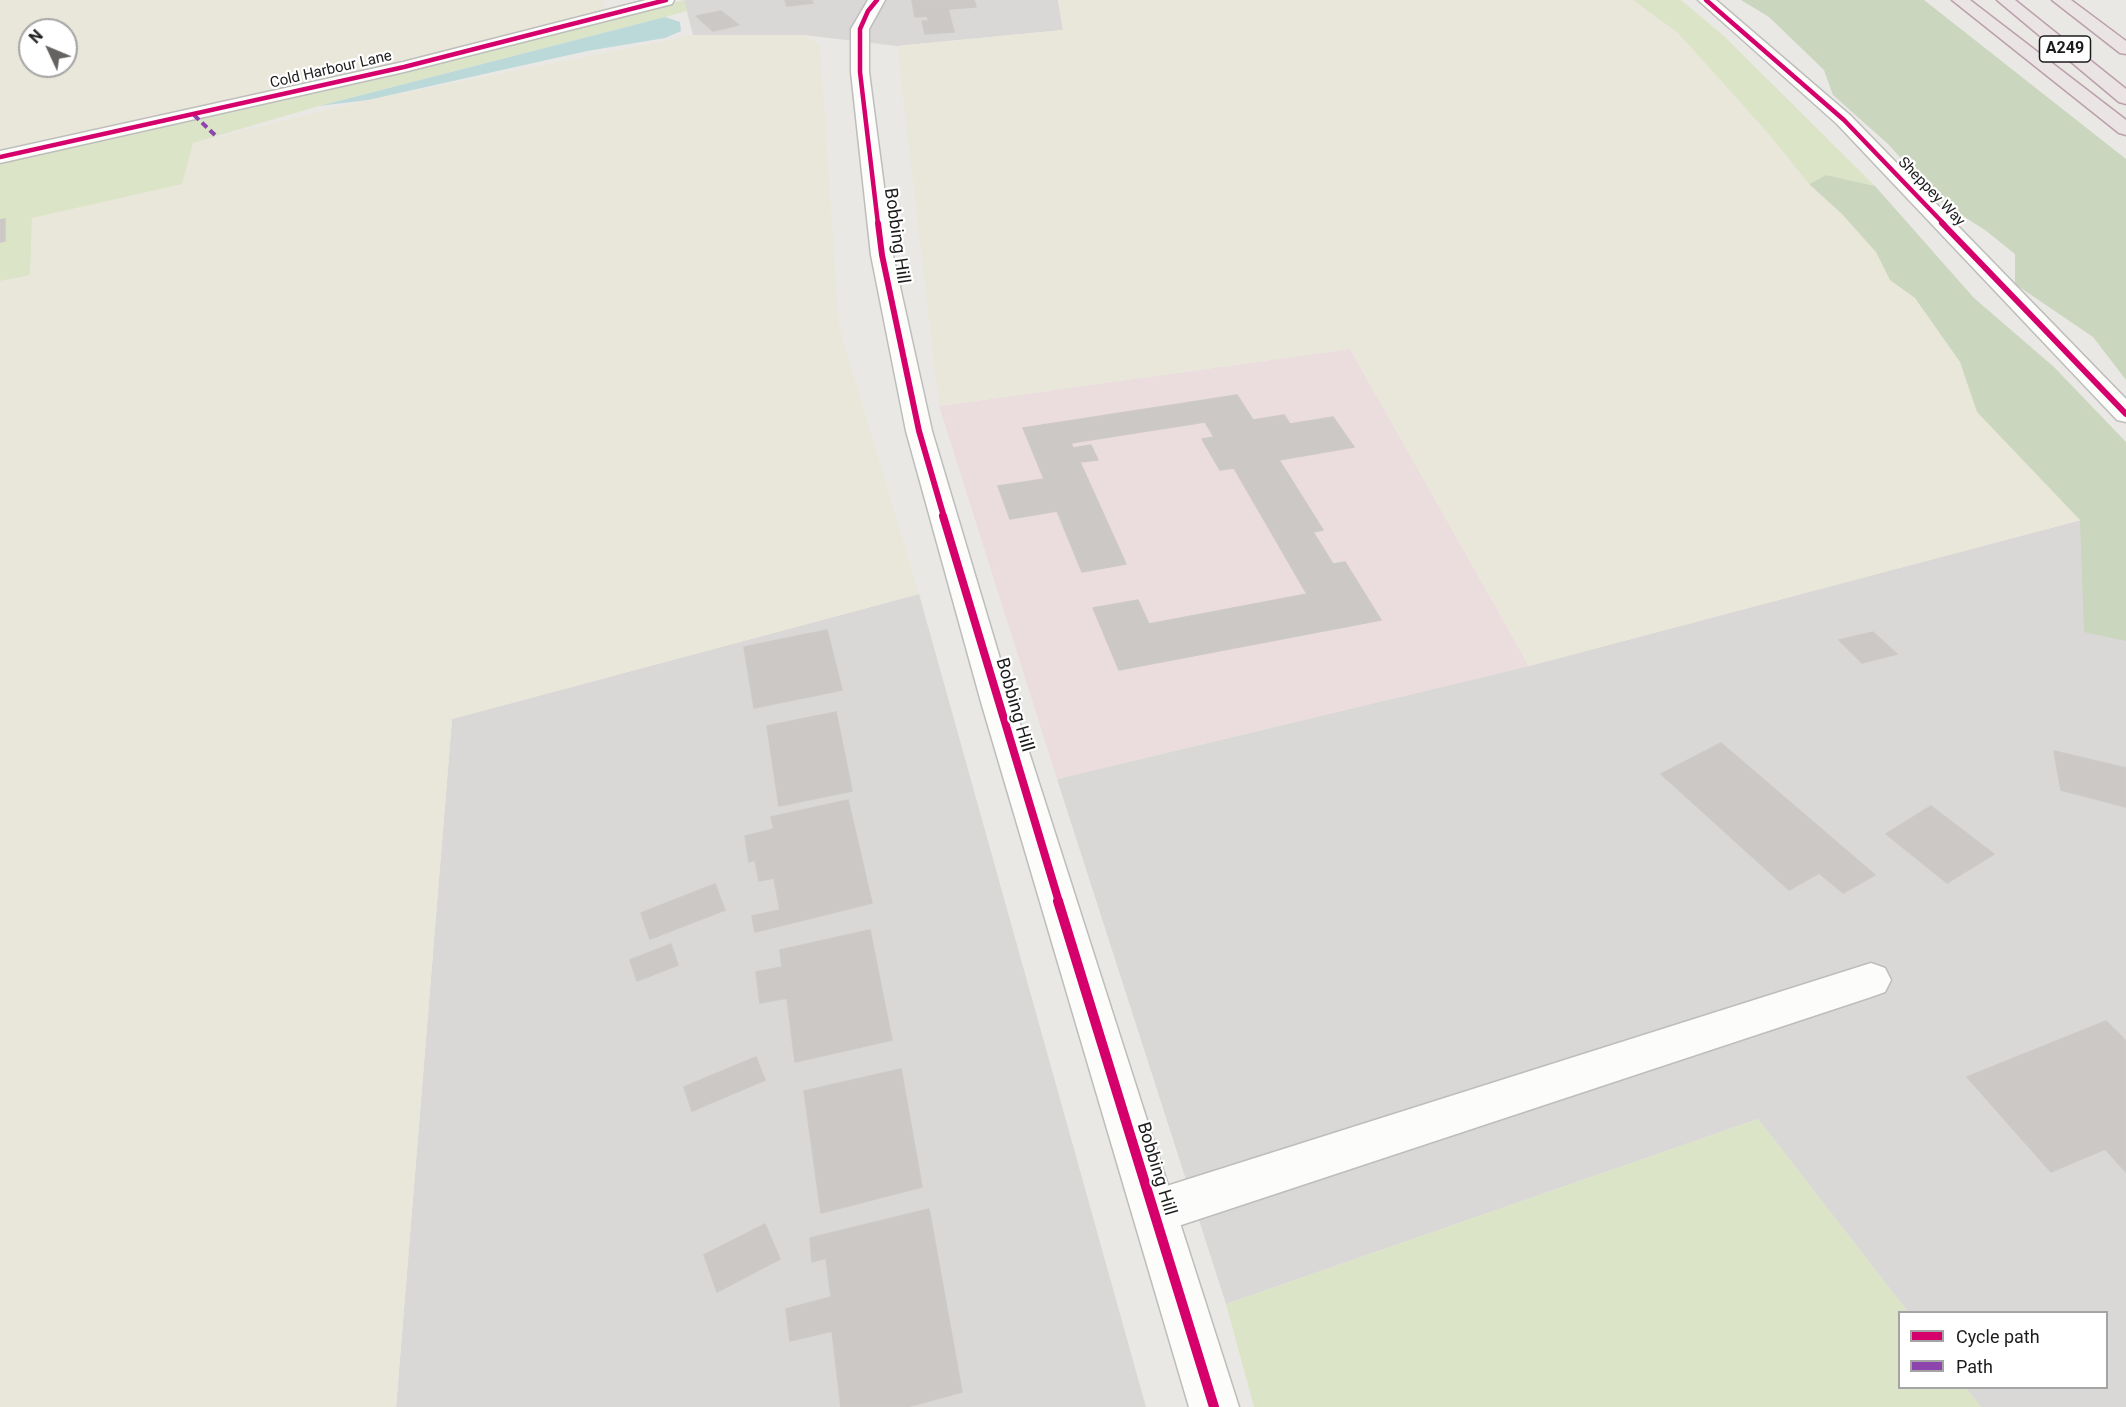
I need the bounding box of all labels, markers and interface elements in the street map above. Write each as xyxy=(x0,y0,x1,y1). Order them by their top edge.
north arrow xyxy=(18,18,78,78)
text: N xyxy=(25,26,47,47)
road number: A249 xyxy=(2040,36,2090,62)
street label: Cold Harbour Lane xyxy=(268,47,394,93)
street label: Sheppey Way xyxy=(1894,154,1968,230)
street label: Bobbing Hill xyxy=(879,187,913,285)
street label: Bobbing Hill xyxy=(990,656,1038,754)
street label: Bobbing Hill xyxy=(1132,1120,1180,1218)
legend xyxy=(1898,1311,2108,1389)
text: Cycle path xyxy=(1956,1326,2040,1347)
text: Path xyxy=(1956,1356,1993,1377)

